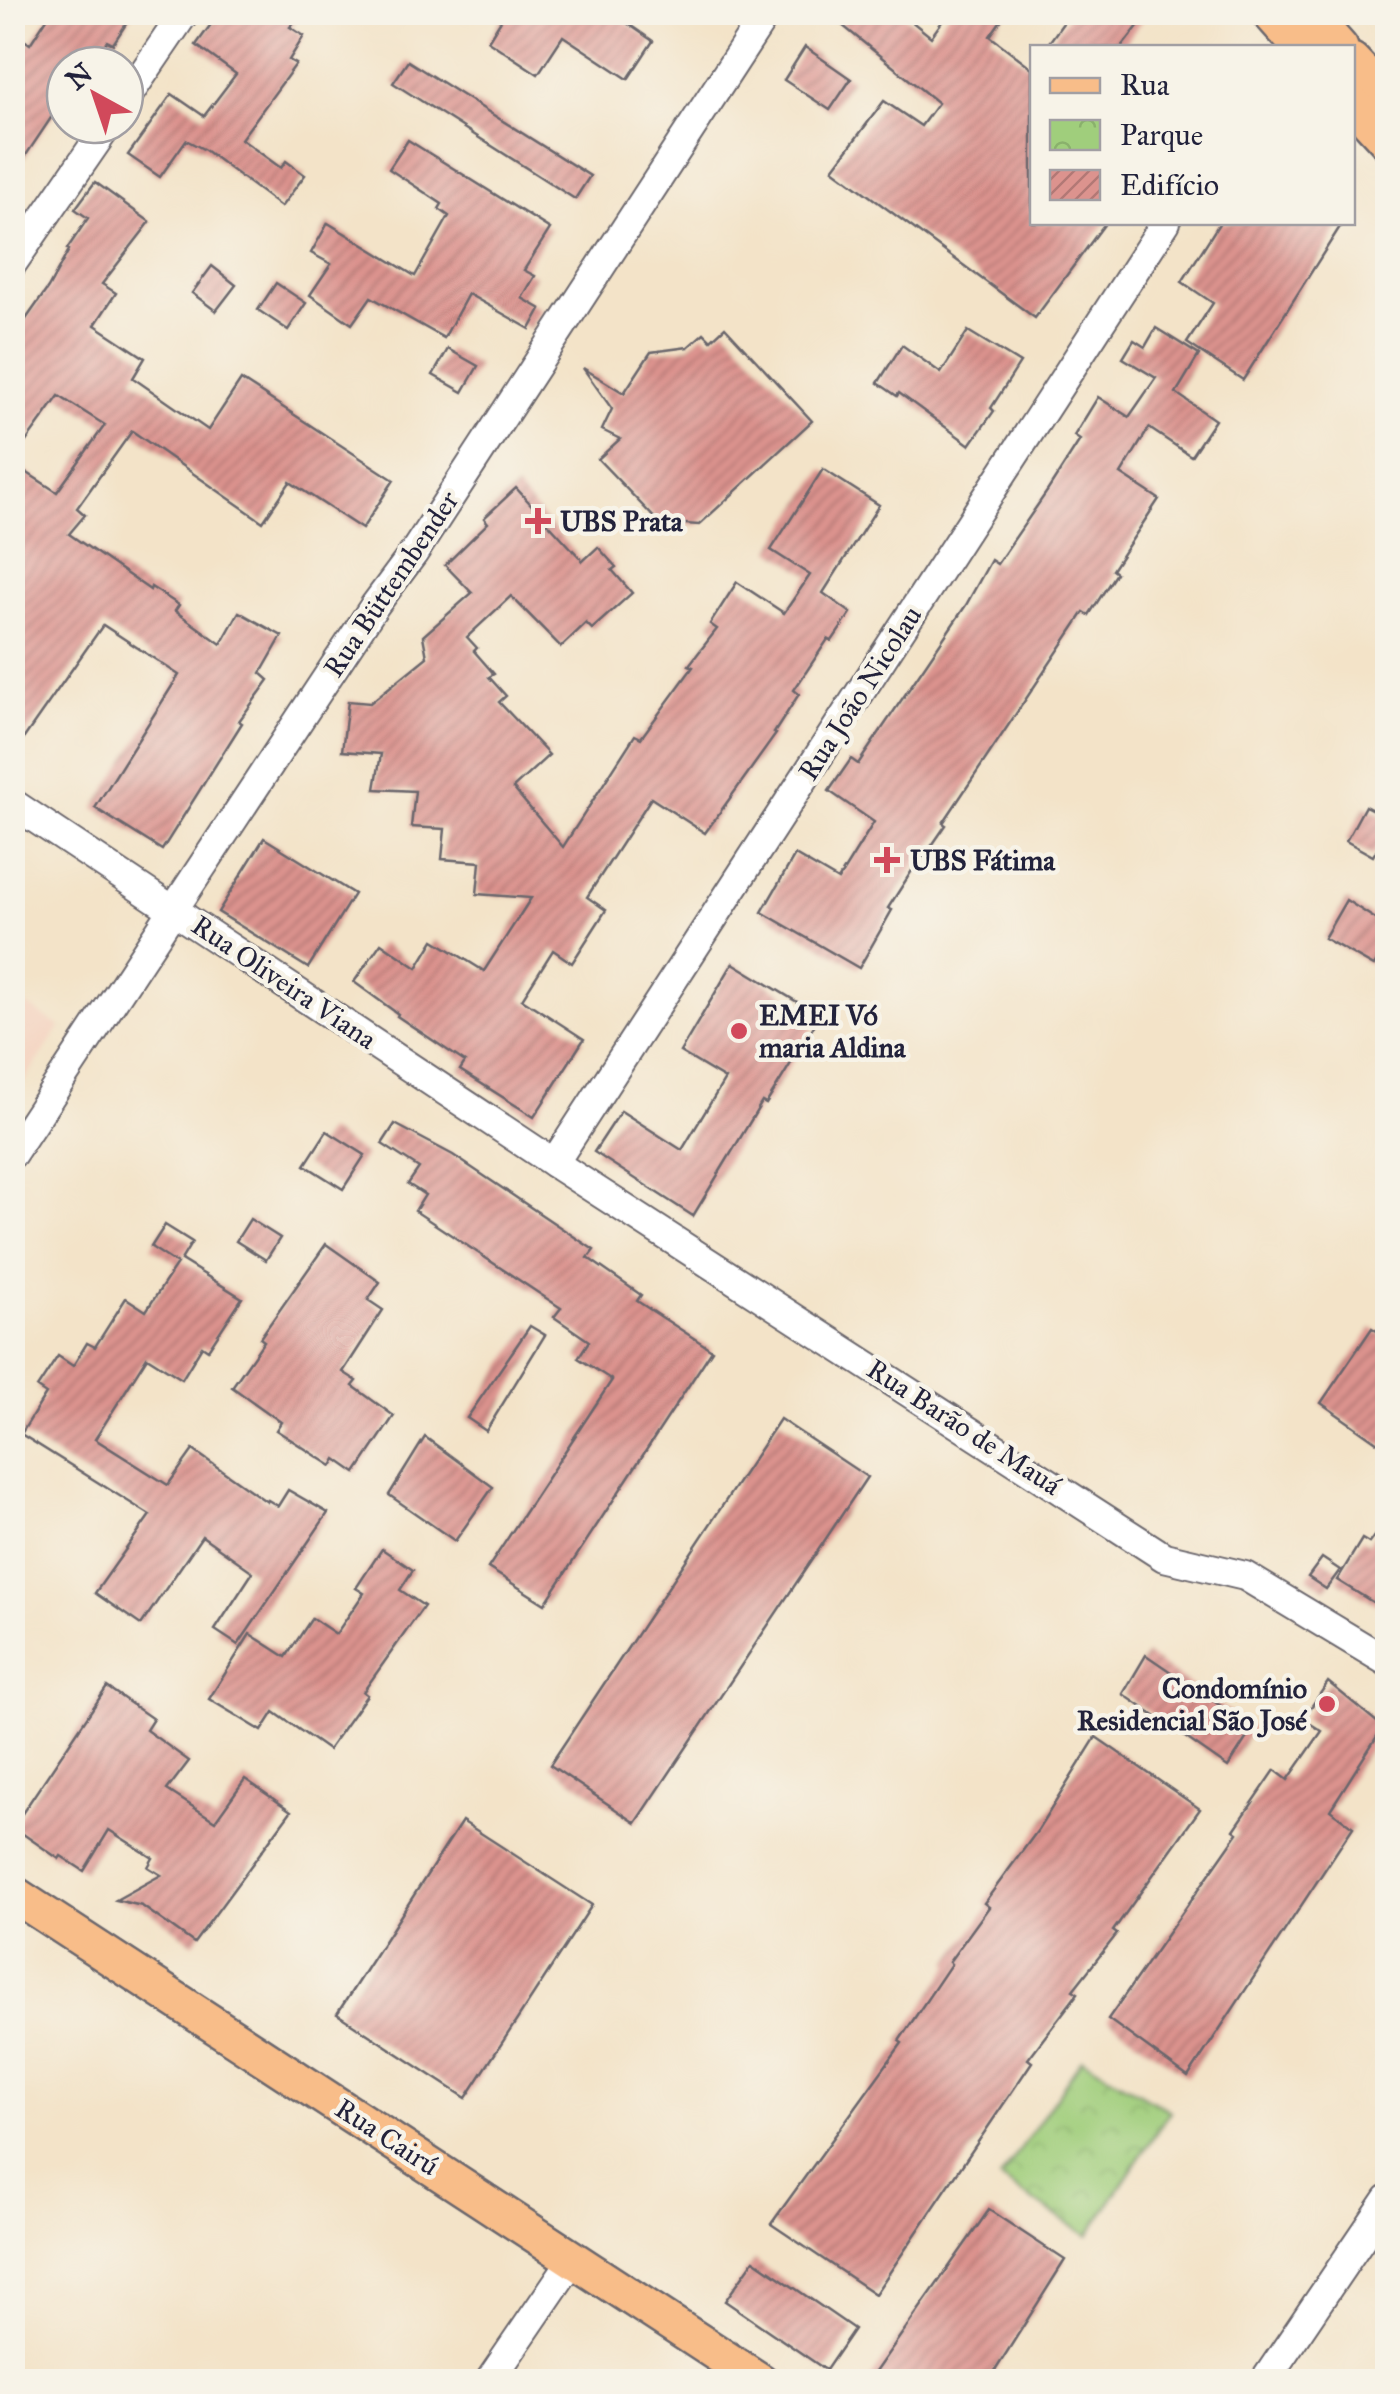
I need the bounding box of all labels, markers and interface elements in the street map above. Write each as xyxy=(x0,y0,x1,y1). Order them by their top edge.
north arrow xyxy=(45,45,145,145)
legend xyxy=(1030,45,1355,225)
text: N xyxy=(59,55,100,97)
text: Rua xyxy=(1120,67,1170,103)
text: Parque xyxy=(1120,117,1203,153)
text: Edifício xyxy=(1120,167,1219,203)
street label: Rua Büttembender xyxy=(316,484,467,684)
place label: UBS Prata xyxy=(560,504,684,539)
marker: UBS Prata xyxy=(525,508,551,534)
street label: Rua João Nicolau xyxy=(791,599,929,787)
place label: UBS Fátima xyxy=(910,843,1056,878)
marker: UBS Fátima xyxy=(874,847,900,873)
street label: Rua Oliveira Viana xyxy=(185,907,383,1057)
place label: EMEI Vó maria Aldina xyxy=(758,998,907,1065)
marker: EMEI Vó maria Aldina xyxy=(728,1020,750,1042)
street label: Rua Barão de Mauá xyxy=(860,1351,1068,1503)
place label: Condomínio Residencial São José xyxy=(1077,1671,1307,1738)
marker: Condomínio Residencial São José xyxy=(1316,1693,1338,1715)
street label: Rua Cairú xyxy=(329,2091,445,2183)

